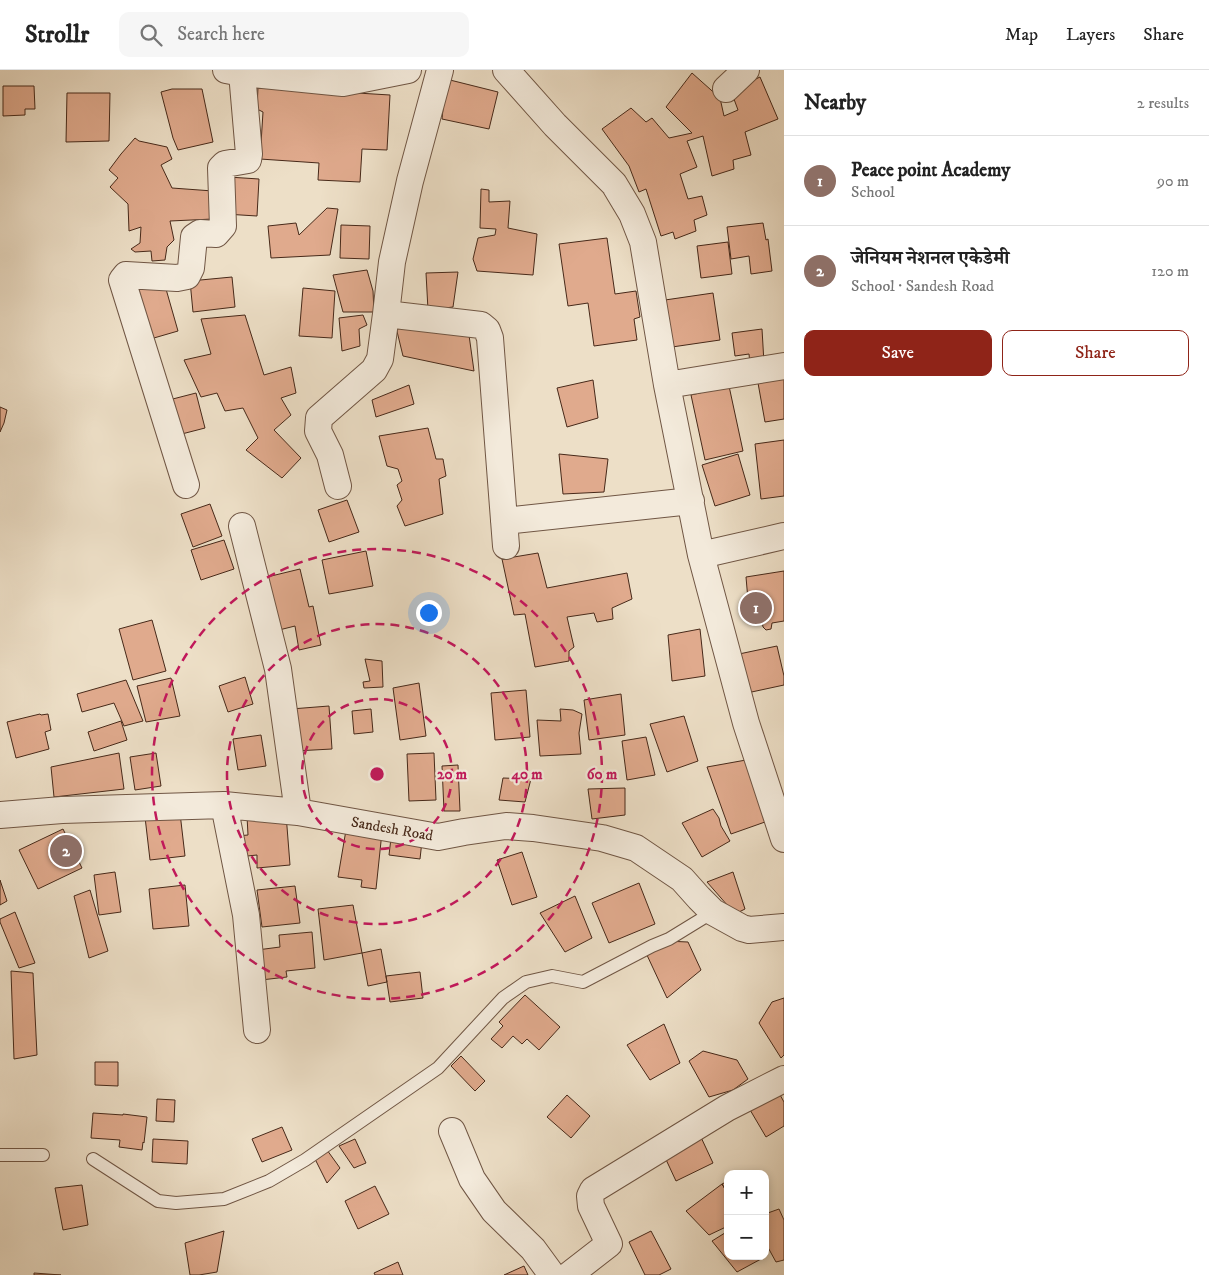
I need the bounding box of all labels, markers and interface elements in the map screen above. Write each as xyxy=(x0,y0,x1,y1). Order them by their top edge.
search box xyxy=(119,12,469,57)
text: Strollr xyxy=(25,20,89,50)
icon: search xyxy=(137,21,165,49)
text: Search here xyxy=(177,23,265,46)
text: Map xyxy=(1005,24,1038,46)
text: Layers xyxy=(1066,24,1115,46)
text: Share xyxy=(1143,24,1184,46)
text: Nearby xyxy=(804,90,866,116)
text: 2 results xyxy=(1137,93,1189,113)
text: Peace point Academy xyxy=(851,159,1010,182)
text: 1 xyxy=(817,171,823,191)
text: 90 m xyxy=(1157,171,1189,191)
text: School xyxy=(851,182,895,202)
text: जेनियम नेशनल एकेडेमी xyxy=(851,247,1009,270)
text: 2 xyxy=(816,261,824,281)
text: 120 m xyxy=(1151,261,1189,281)
text: School · Sandesh Road xyxy=(851,276,994,296)
button: Save xyxy=(804,330,992,376)
button: Share xyxy=(1002,330,1189,376)
pin: 1 xyxy=(740,589,772,627)
your location xyxy=(416,600,442,626)
centre of rings xyxy=(368,765,386,783)
text: 20 m xyxy=(437,765,468,784)
text: 40 m xyxy=(510,765,543,784)
text: 60 m xyxy=(587,765,618,784)
street label: Sandesh Road xyxy=(350,812,435,846)
pin: 2 xyxy=(50,832,82,870)
map controls xyxy=(724,1170,769,1260)
button: + xyxy=(724,1170,769,1215)
button: − xyxy=(724,1215,769,1260)

